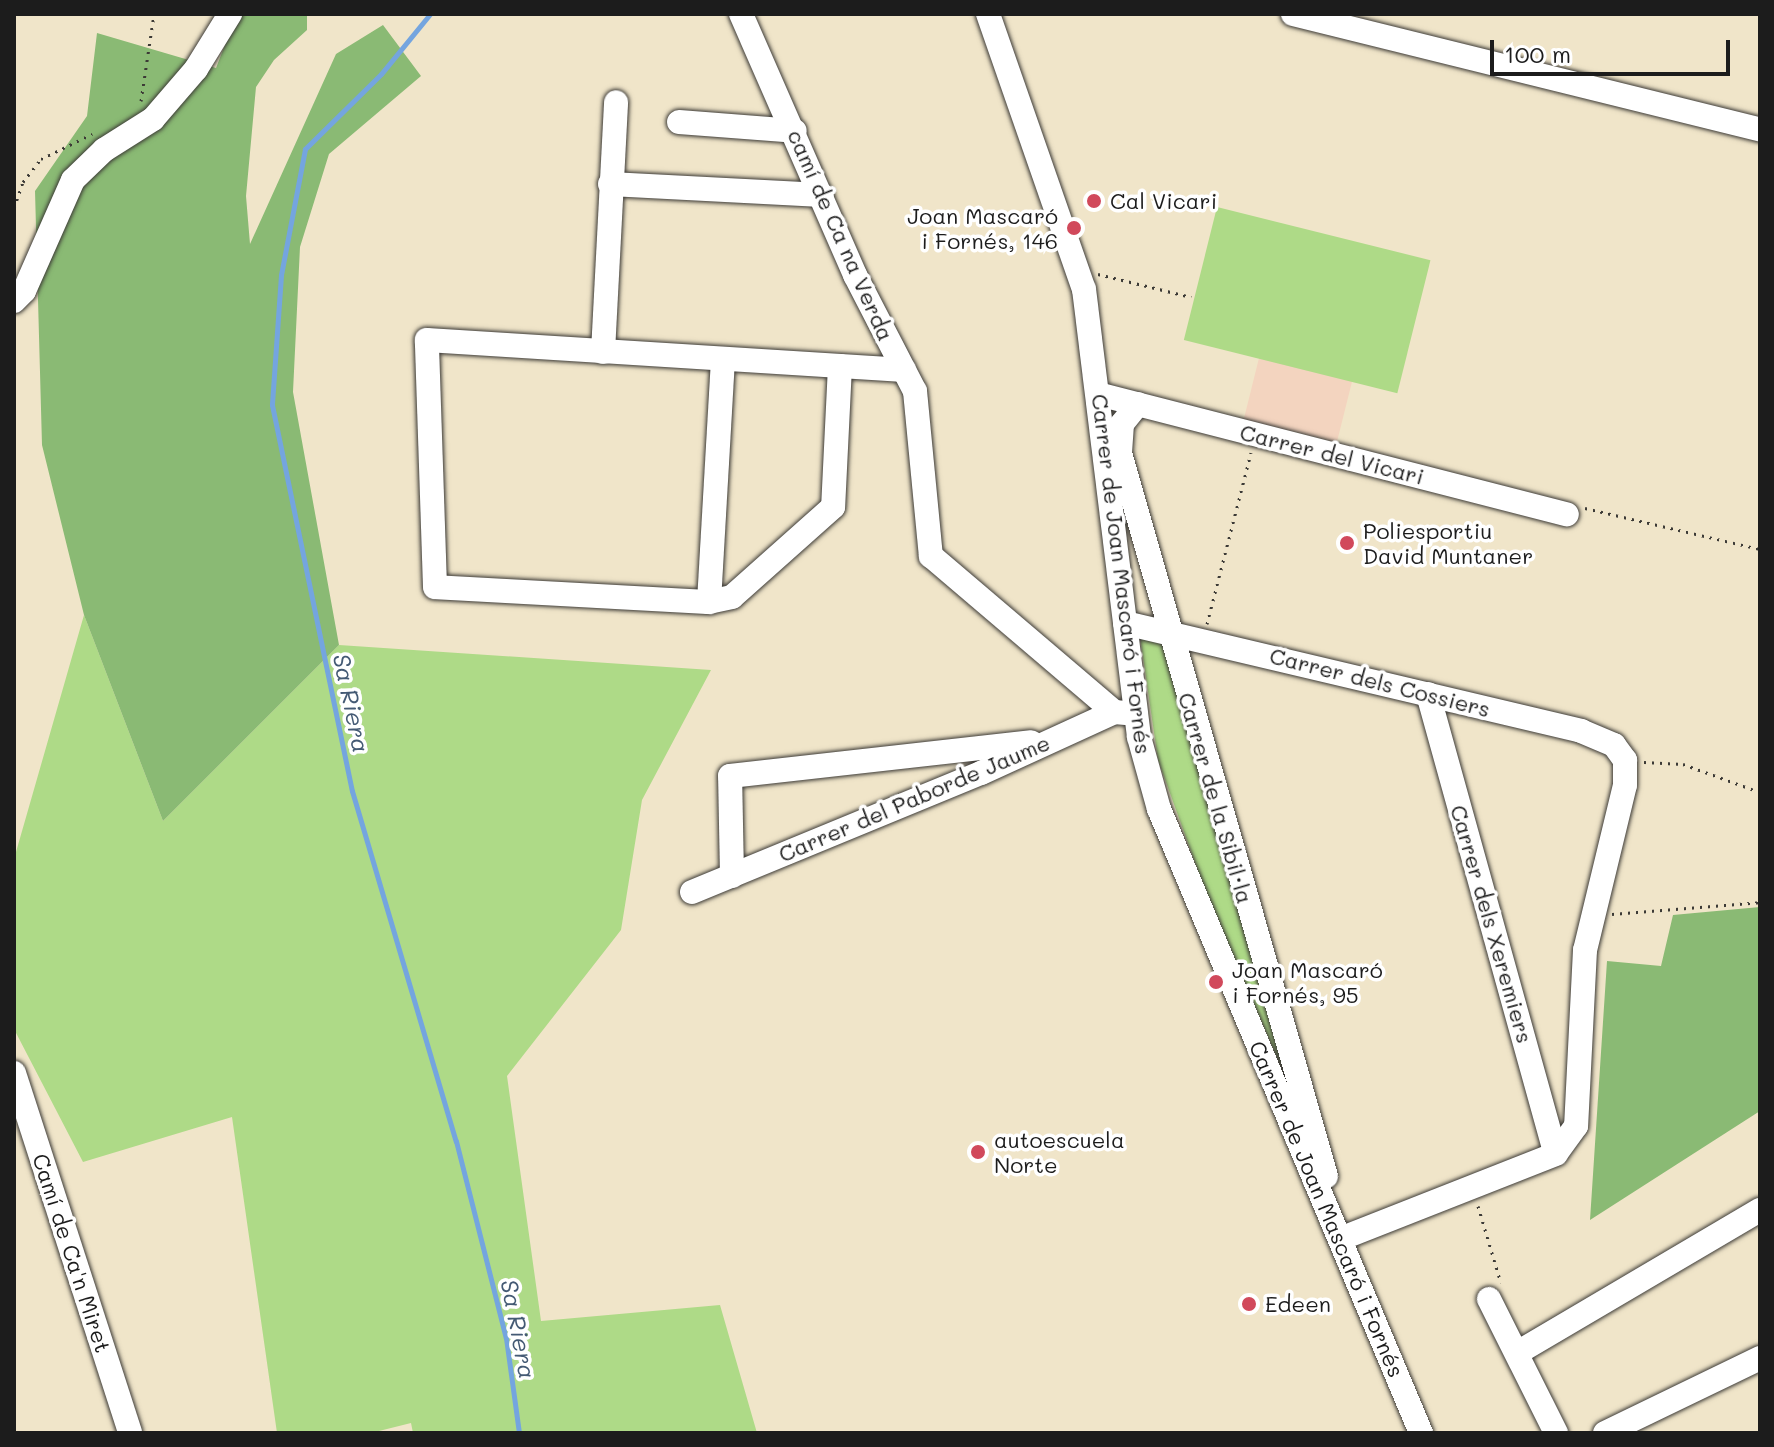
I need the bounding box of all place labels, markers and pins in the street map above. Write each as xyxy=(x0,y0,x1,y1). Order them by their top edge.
place label: Cal Vicari xyxy=(1110,188,1217,214)
marker: Cal Vicari xyxy=(1085,192,1103,210)
place label: Joan Mascaró i Fornés, 146 xyxy=(907,202,1058,254)
marker: Joan Mascaró i Fornés, 146 xyxy=(1065,219,1083,237)
place label: Poliesportiu David Muntaner xyxy=(1363,517,1533,568)
marker: Poliesportiu David Muntaner xyxy=(1338,534,1356,552)
place label: Joan Mascaró i Fornés, 95 xyxy=(1232,956,1383,1008)
marker: Joan Mascaró i Fornés, 95 xyxy=(1207,973,1225,991)
place label: autoescuela Norte xyxy=(994,1126,1125,1178)
marker: autoescuela Norte xyxy=(969,1143,987,1161)
place label: Edeen xyxy=(1265,1291,1331,1317)
marker: Edeen xyxy=(1240,1295,1258,1313)

